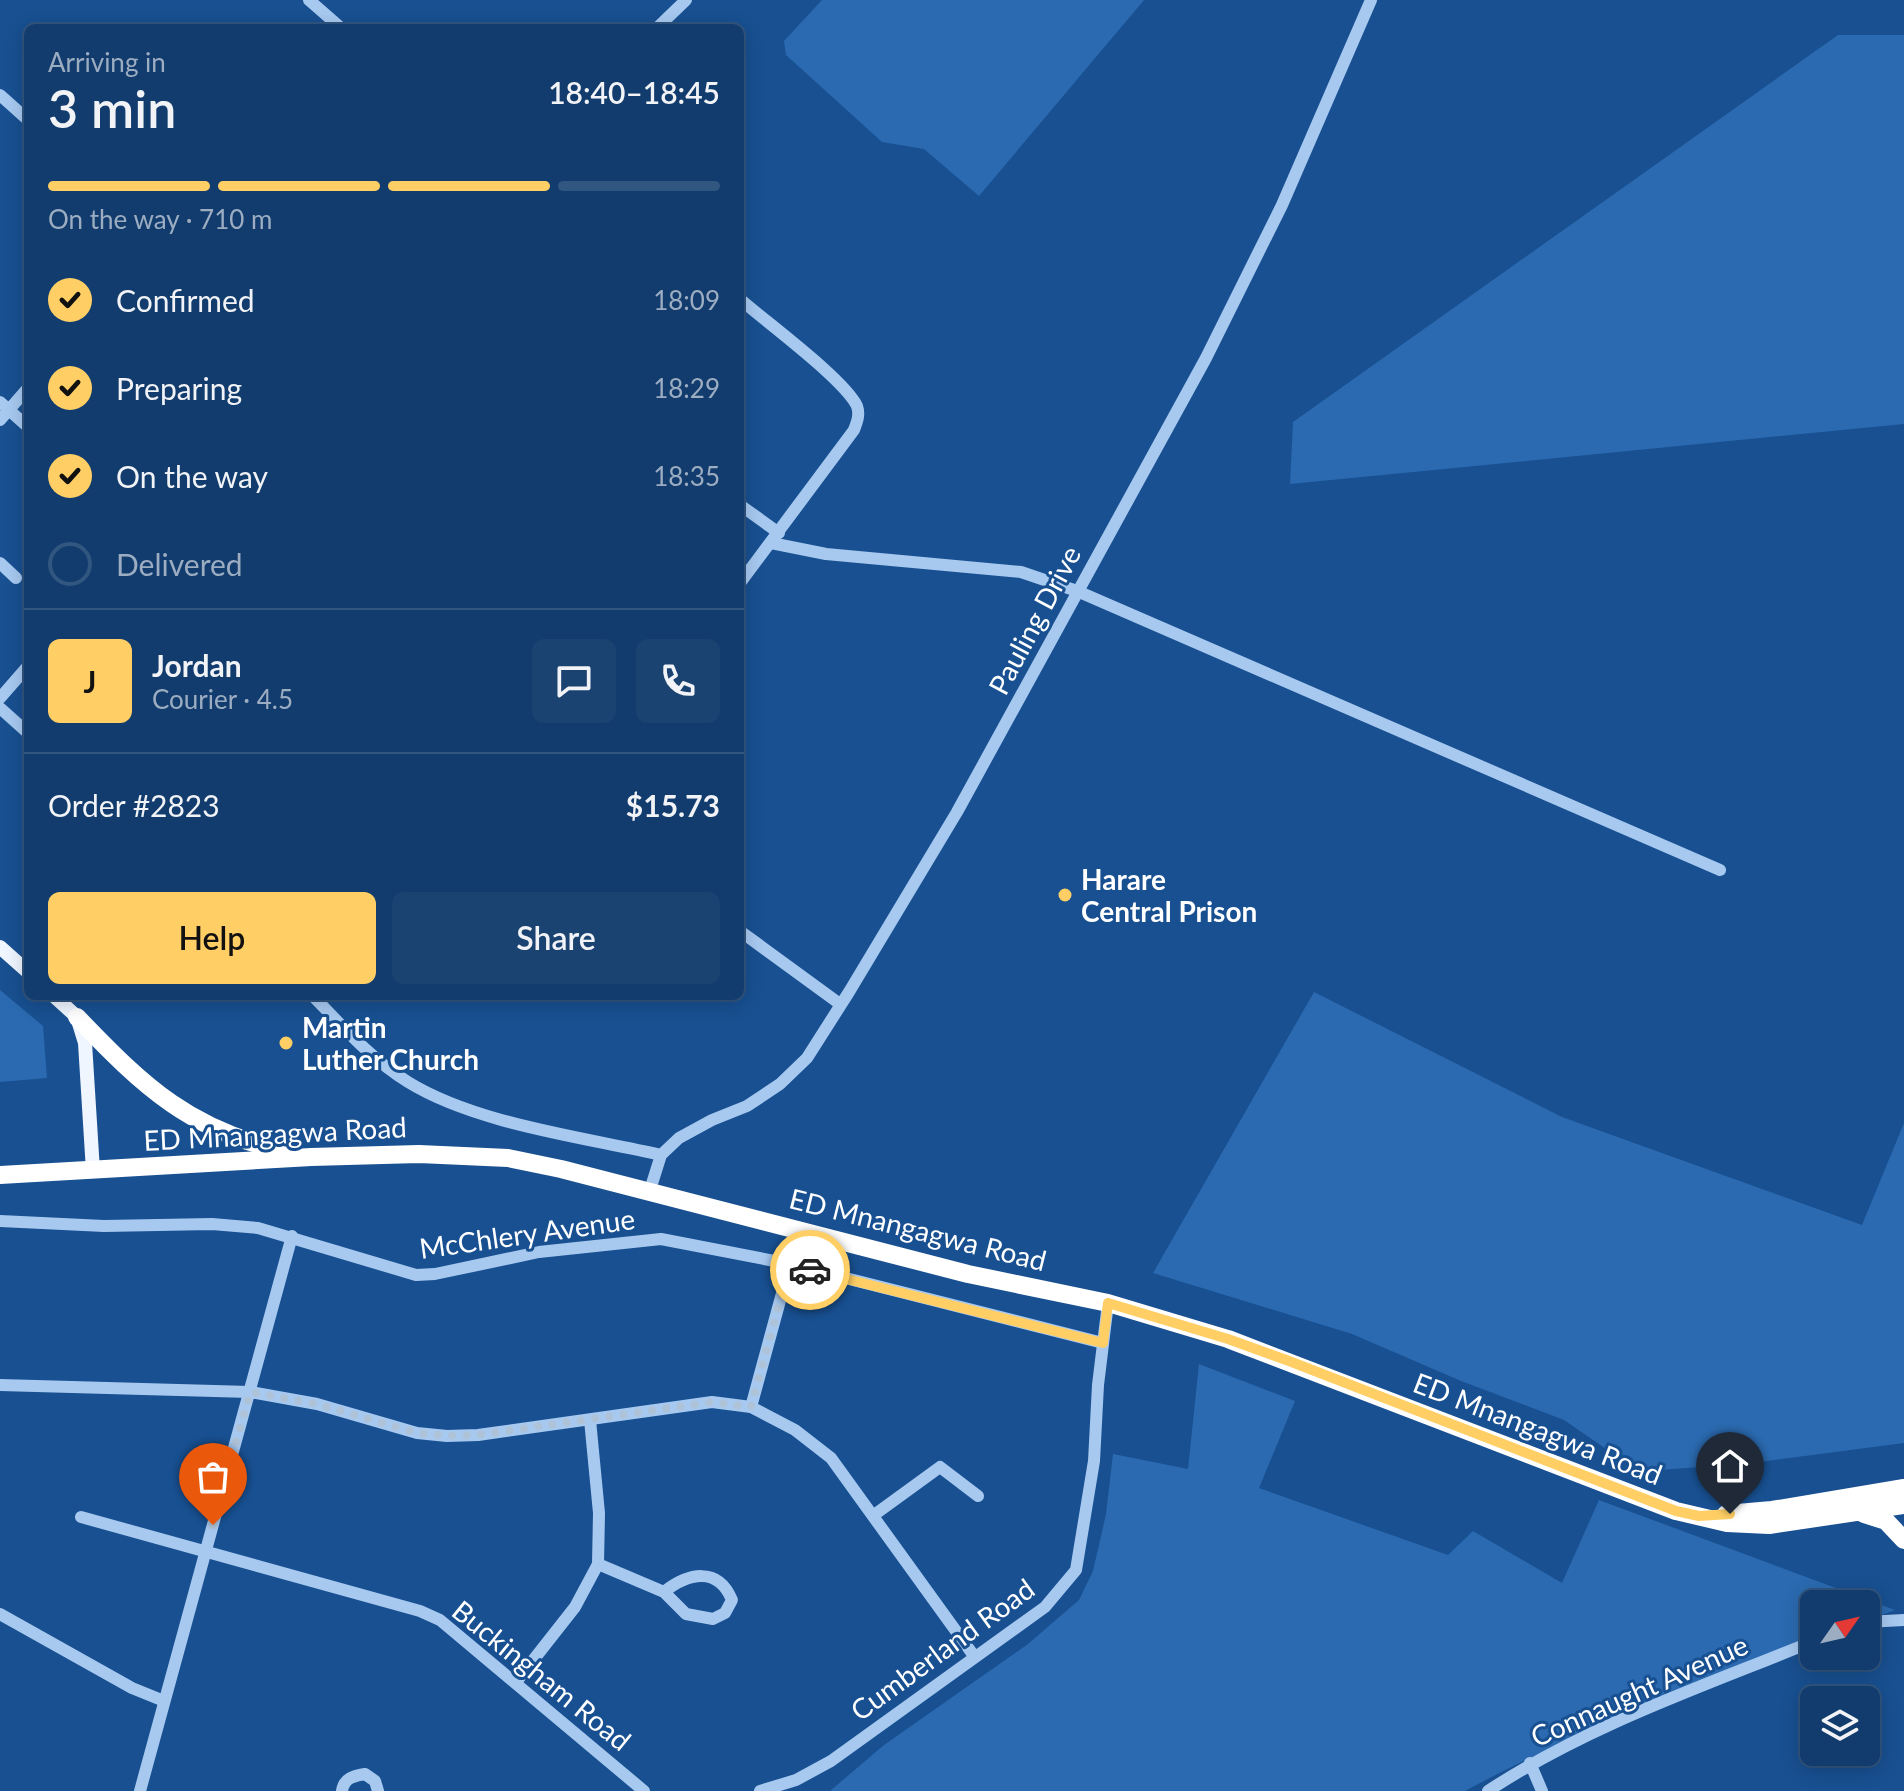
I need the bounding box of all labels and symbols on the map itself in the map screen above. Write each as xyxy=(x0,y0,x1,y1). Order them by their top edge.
street label: Pauling Drive xyxy=(981,540,1087,700)
place label: Harare Central Prison xyxy=(1081,862,1257,928)
marker: Harare Central Prison xyxy=(1056,886,1074,904)
place label: Martin Luther Church xyxy=(302,1010,479,1076)
marker: Martin Luther Church xyxy=(277,1034,295,1052)
street label: ED Mnangagwa Road xyxy=(142,1109,408,1157)
street label: ED Mnangagwa Road xyxy=(786,1181,1050,1277)
street label: McChlery Avenue xyxy=(417,1201,637,1265)
courier xyxy=(770,1230,850,1310)
street label: ED Mnangagwa Road xyxy=(1409,1365,1667,1491)
pin xyxy=(1696,1432,1764,1514)
pin xyxy=(179,1443,247,1525)
street label: Cumberland Road xyxy=(843,1571,1041,1727)
north arrow xyxy=(1800,1590,1880,1670)
street label: Buckingham Road xyxy=(446,1593,638,1757)
street label: Connaught Avenue xyxy=(1525,1627,1753,1753)

